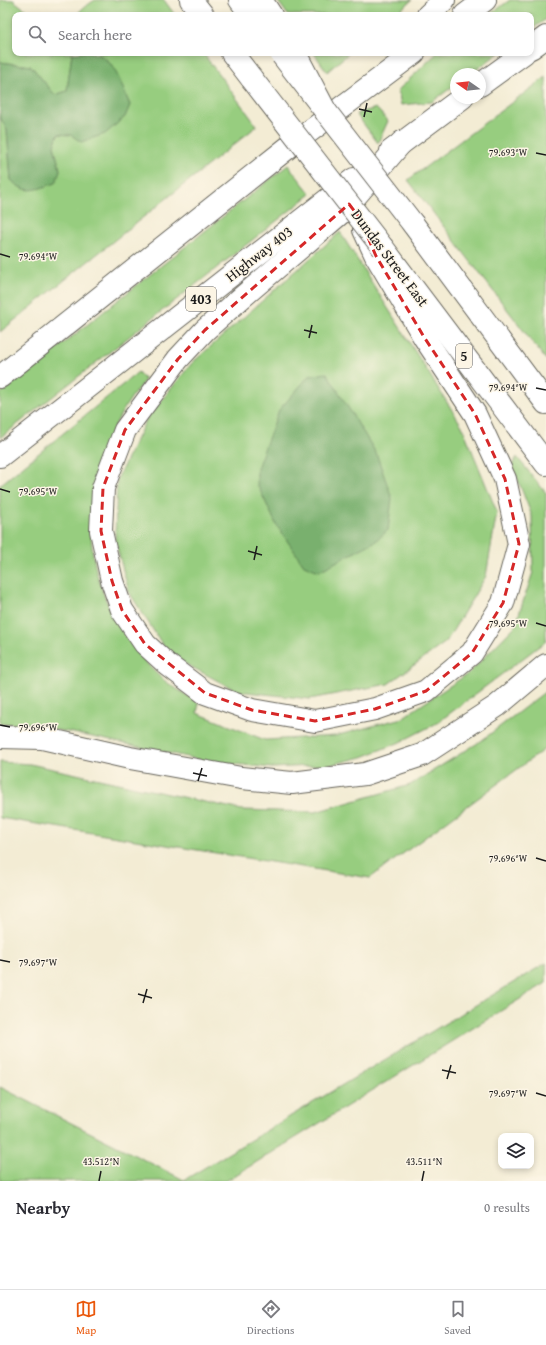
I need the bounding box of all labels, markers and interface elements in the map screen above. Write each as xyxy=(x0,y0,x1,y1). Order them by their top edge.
search box xyxy=(12,12,534,56)
icon: search xyxy=(26,23,48,45)
text: Search here xyxy=(58,24,132,45)
north arrow xyxy=(450,68,486,104)
text: 79.693°W xyxy=(489,145,528,160)
street label: Dundas Street East xyxy=(347,205,434,311)
street label: Highway 403 xyxy=(221,221,297,287)
text: 79.694°W xyxy=(19,249,58,264)
road number: 403 xyxy=(186,287,216,311)
road number: 5 xyxy=(456,344,472,368)
text: 79.694°W xyxy=(489,380,528,395)
text: 79.695°W xyxy=(19,484,58,499)
text: 79.695°W xyxy=(489,616,528,631)
text: 79.696°W xyxy=(19,720,58,735)
text: 79.696°W xyxy=(489,851,528,866)
text: 79.697°W xyxy=(19,955,58,970)
text: 79.697°W xyxy=(489,1086,528,1101)
map controls xyxy=(498,1133,534,1169)
button: layers xyxy=(498,1133,534,1169)
text: 43.512°N xyxy=(83,1154,120,1169)
text: 43.511°N xyxy=(406,1154,443,1169)
text: Nearby xyxy=(16,1195,70,1220)
text: 0 results xyxy=(484,1198,530,1217)
tab: Map xyxy=(75,1298,97,1338)
tab: Directions xyxy=(247,1298,294,1338)
tab: Saved xyxy=(444,1298,471,1338)

